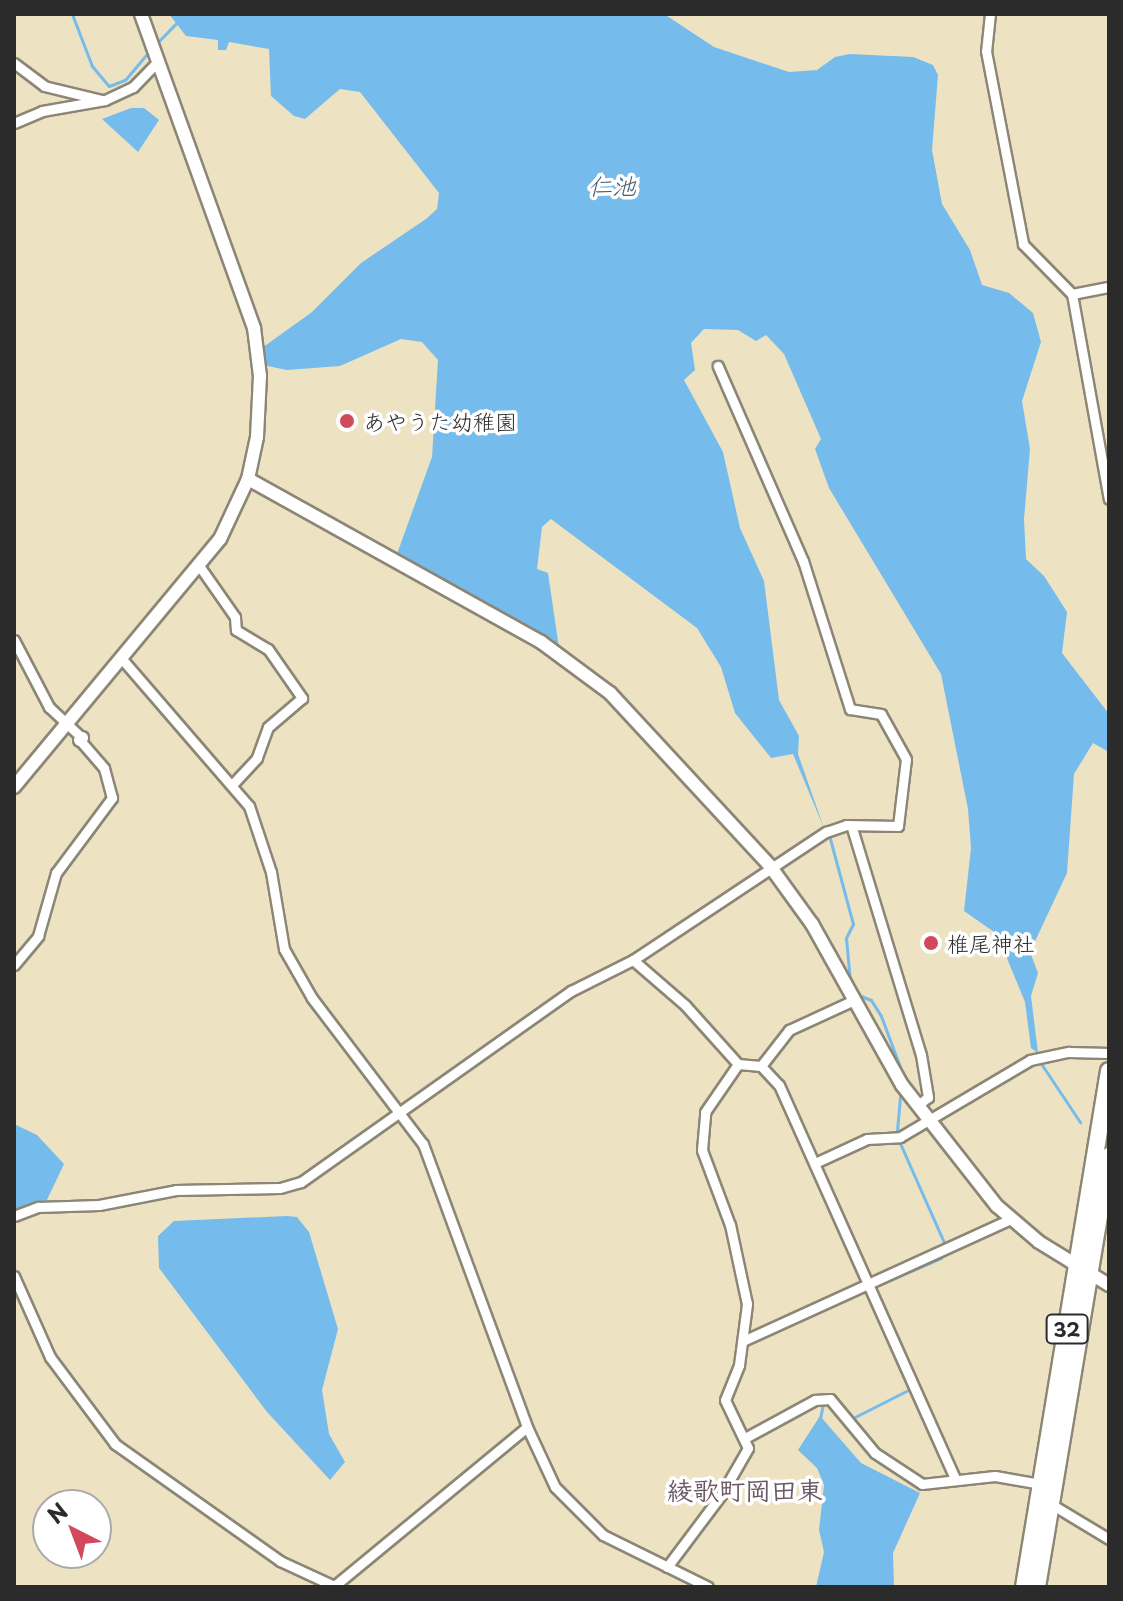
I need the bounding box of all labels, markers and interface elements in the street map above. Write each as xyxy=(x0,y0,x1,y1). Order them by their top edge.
water label: 仁池 xyxy=(588,172,636,200)
place label: あやうた幼稚園 xyxy=(363,408,517,434)
marker: あやうた幼稚園 xyxy=(338,412,356,430)
place label: 椎尾神社 xyxy=(947,930,1035,956)
marker: 椎尾神社 xyxy=(922,934,940,952)
road number: 32 xyxy=(1045,1313,1089,1345)
district label: 綾歌町岡田東 xyxy=(667,1474,823,1506)
north arrow xyxy=(32,1489,112,1569)
text: N xyxy=(39,1494,74,1530)

